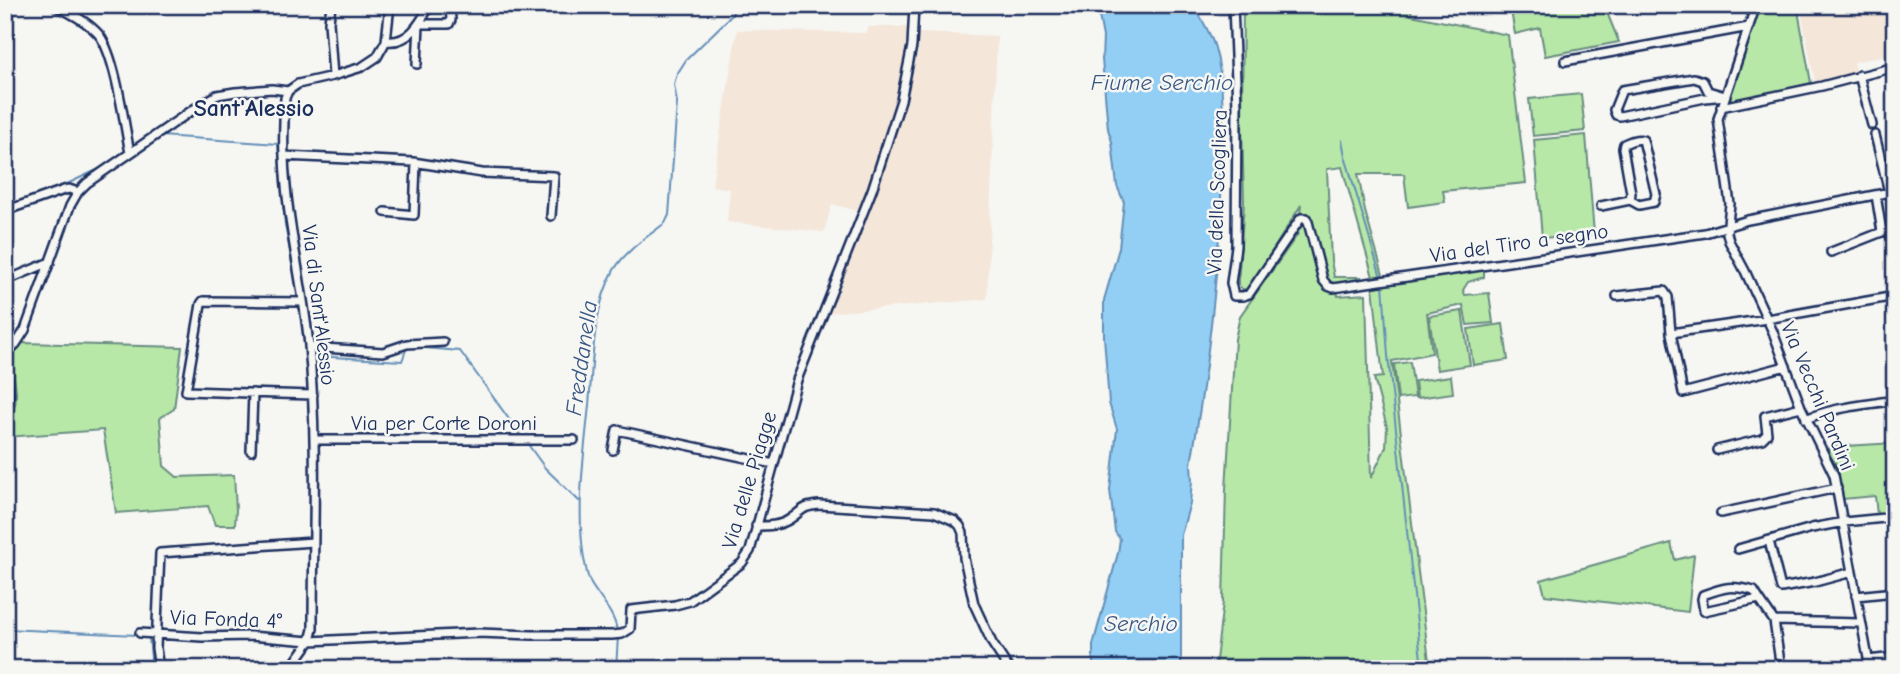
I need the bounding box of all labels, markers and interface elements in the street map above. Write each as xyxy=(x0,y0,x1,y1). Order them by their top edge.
water label: Fiume Serchio xyxy=(1091,69,1233,96)
district label: Sant'Alessio xyxy=(194,94,314,122)
street label: Via della Scogliera xyxy=(1202,109,1232,275)
street label: Via del Tiro a segno xyxy=(1428,219,1610,267)
street label: Via di Sant'Alessio xyxy=(297,223,341,387)
water label: Freddanella xyxy=(560,299,603,417)
street label: Via Vecchi Pardini xyxy=(1776,318,1860,474)
street label: Via delle Piagge xyxy=(717,408,781,552)
street label: Via per Corte Doroni xyxy=(351,411,537,435)
street label: Via Fonda 4° xyxy=(170,605,283,633)
water label: Serchio xyxy=(1104,610,1178,637)

